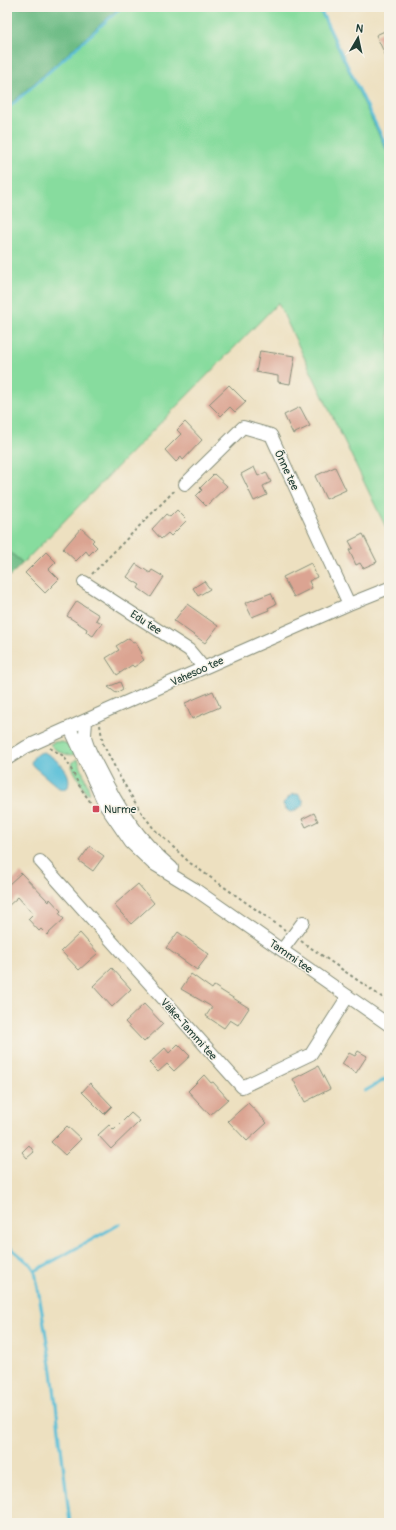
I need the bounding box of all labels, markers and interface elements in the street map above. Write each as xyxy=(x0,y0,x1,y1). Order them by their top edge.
north arrow xyxy=(338,18,378,58)
text: N xyxy=(355,22,365,36)
street label: Õnne tee xyxy=(272,448,302,493)
street label: Edu tee xyxy=(128,608,164,638)
street label: Vahesoo tee xyxy=(169,654,226,689)
place label: Nurme xyxy=(104,803,137,816)
marker: Nurme xyxy=(91,804,101,814)
street label: Tammi tee xyxy=(267,937,315,976)
street label: Väike-Tammi tee xyxy=(158,996,220,1063)

